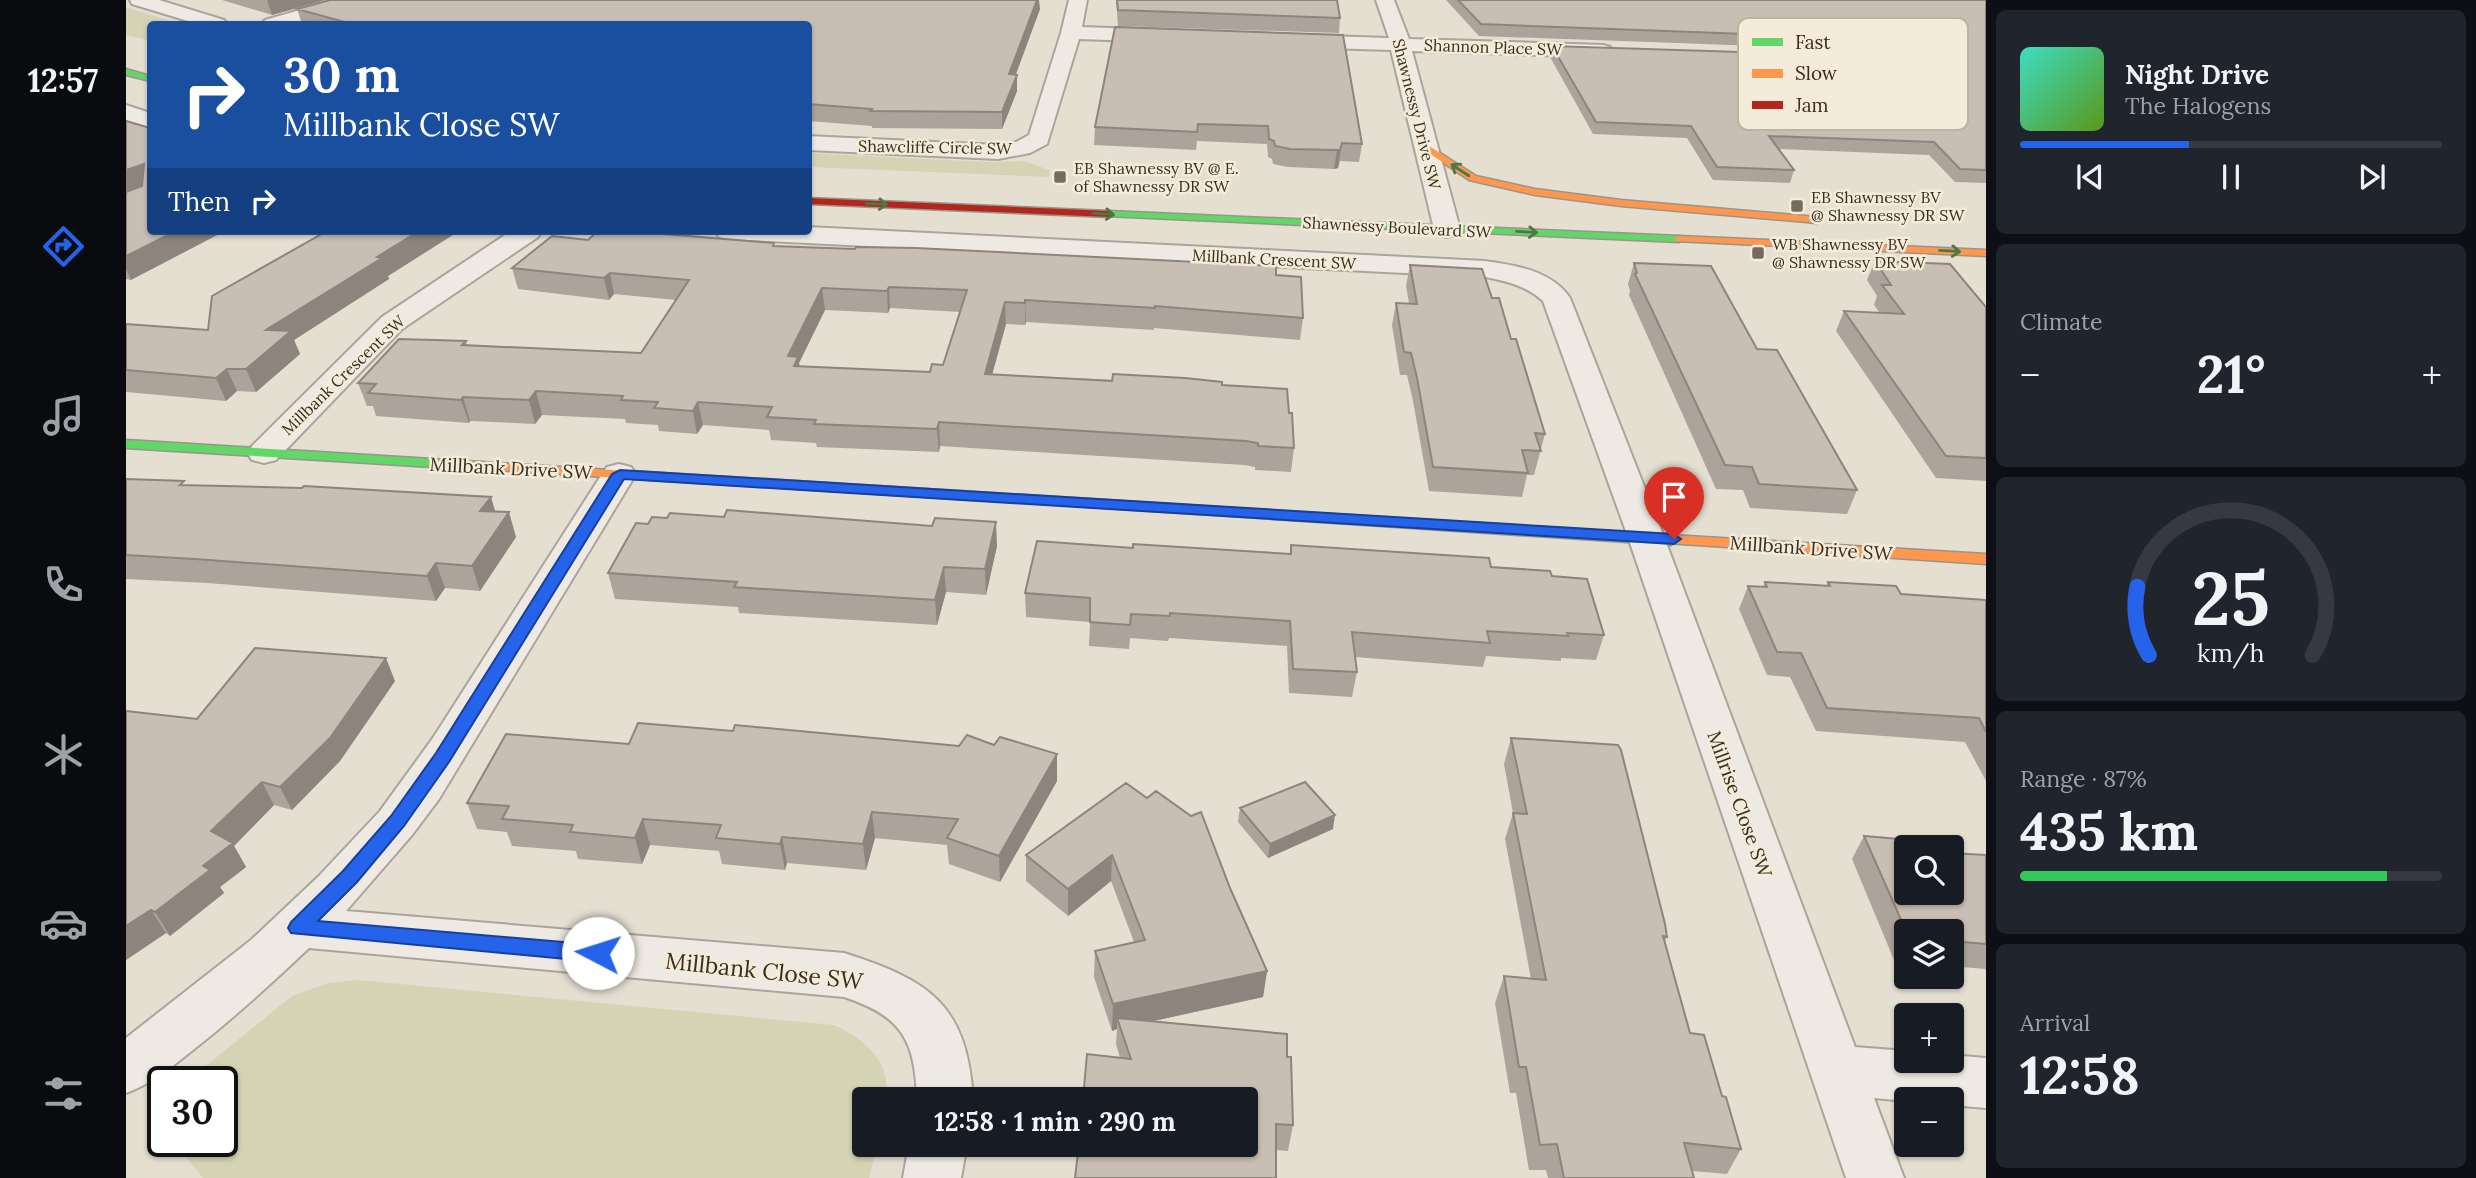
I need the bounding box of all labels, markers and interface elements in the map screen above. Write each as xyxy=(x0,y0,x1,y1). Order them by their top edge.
legend xyxy=(1738,18,1968,130)
text: Fast xyxy=(1795,30,1831,54)
street label: Shannon Place SW xyxy=(1424,35,1563,59)
street label: Shawnessy Drive SW xyxy=(1389,37,1446,192)
text: 30 m xyxy=(283,43,400,105)
icon: right xyxy=(168,49,259,140)
text: Night Drive xyxy=(2125,58,2269,91)
text: 12:57 xyxy=(28,60,98,101)
text: Slow xyxy=(1795,61,1838,85)
text: The Halogens xyxy=(2125,91,2271,120)
text: Jam xyxy=(1794,93,1829,117)
text: Millbank Close SW xyxy=(283,104,559,145)
street label: Shawcliffe Circle SW xyxy=(858,136,1013,158)
place label: EB Shawnessy BV @ E. of Shawnessy DR SW xyxy=(1074,158,1239,196)
icon: previous xyxy=(2071,158,2109,196)
icon: pause xyxy=(2212,158,2250,196)
icon: next xyxy=(2353,158,2391,196)
one-way arrow xyxy=(1451,162,1470,177)
marker: EB Shawnessy BV @ E. of Shawnessy DR SW xyxy=(1052,169,1068,185)
icon: right xyxy=(244,182,282,220)
text: Then xyxy=(168,185,230,218)
place label: EB Shawnessy BV @ Shawnessy DR SW xyxy=(1811,187,1965,225)
one-way arrow xyxy=(865,197,888,210)
marker: EB Shawnessy BV @ Shawnessy DR SW xyxy=(1789,198,1805,214)
one-way arrow xyxy=(1092,207,1115,220)
street label: Shawnessy Boulevard SW xyxy=(1302,212,1493,242)
icon: directions xyxy=(39,222,88,271)
one-way arrow xyxy=(1515,226,1538,239)
place label: WB Shawnessy BV @ Shawnessy DR SW xyxy=(1772,234,1926,272)
street label: Millbank Crescent SW xyxy=(1192,245,1358,273)
marker: WB Shawnessy BV @ Shawnessy DR SW xyxy=(1750,245,1766,261)
one-way arrow xyxy=(1938,245,1961,258)
text: Climate xyxy=(2020,307,2102,336)
street label: Millbank Crescent SW xyxy=(277,310,410,439)
text: 21° xyxy=(2197,341,2265,407)
text: − xyxy=(2020,351,2040,399)
text: + xyxy=(2422,351,2442,399)
icon: music xyxy=(39,391,88,440)
street label: Millbank Drive SW xyxy=(429,452,594,484)
pin xyxy=(1644,467,1704,539)
icon: arrive xyxy=(1655,478,1693,516)
street label: Millbank Drive SW xyxy=(1729,530,1894,566)
text: 25 xyxy=(2192,552,2270,645)
icon: phone xyxy=(39,560,88,609)
text: km/h xyxy=(2197,637,2265,669)
street label: Millrise Close SW xyxy=(1702,727,1778,882)
icon: climate xyxy=(39,730,88,779)
text: Range · 87% xyxy=(2020,764,2147,793)
text: 435 km xyxy=(2020,798,2198,864)
map controls xyxy=(1894,835,1964,1157)
button: search xyxy=(1894,835,1964,905)
icon: car xyxy=(39,899,88,948)
position arrow xyxy=(561,916,635,990)
button: layers xyxy=(1894,919,1964,989)
street label: Millbank Close SW xyxy=(664,946,865,995)
button: + xyxy=(1894,1003,1964,1073)
text: Arrival xyxy=(2020,1008,2090,1037)
text: 12:58 xyxy=(2020,1042,2140,1108)
speed limit sign: 30 xyxy=(147,1066,238,1157)
icon: filters xyxy=(39,1069,88,1118)
button: − xyxy=(1894,1087,1964,1157)
text: 12:58 · 1 min · 290 m xyxy=(934,1105,1176,1138)

